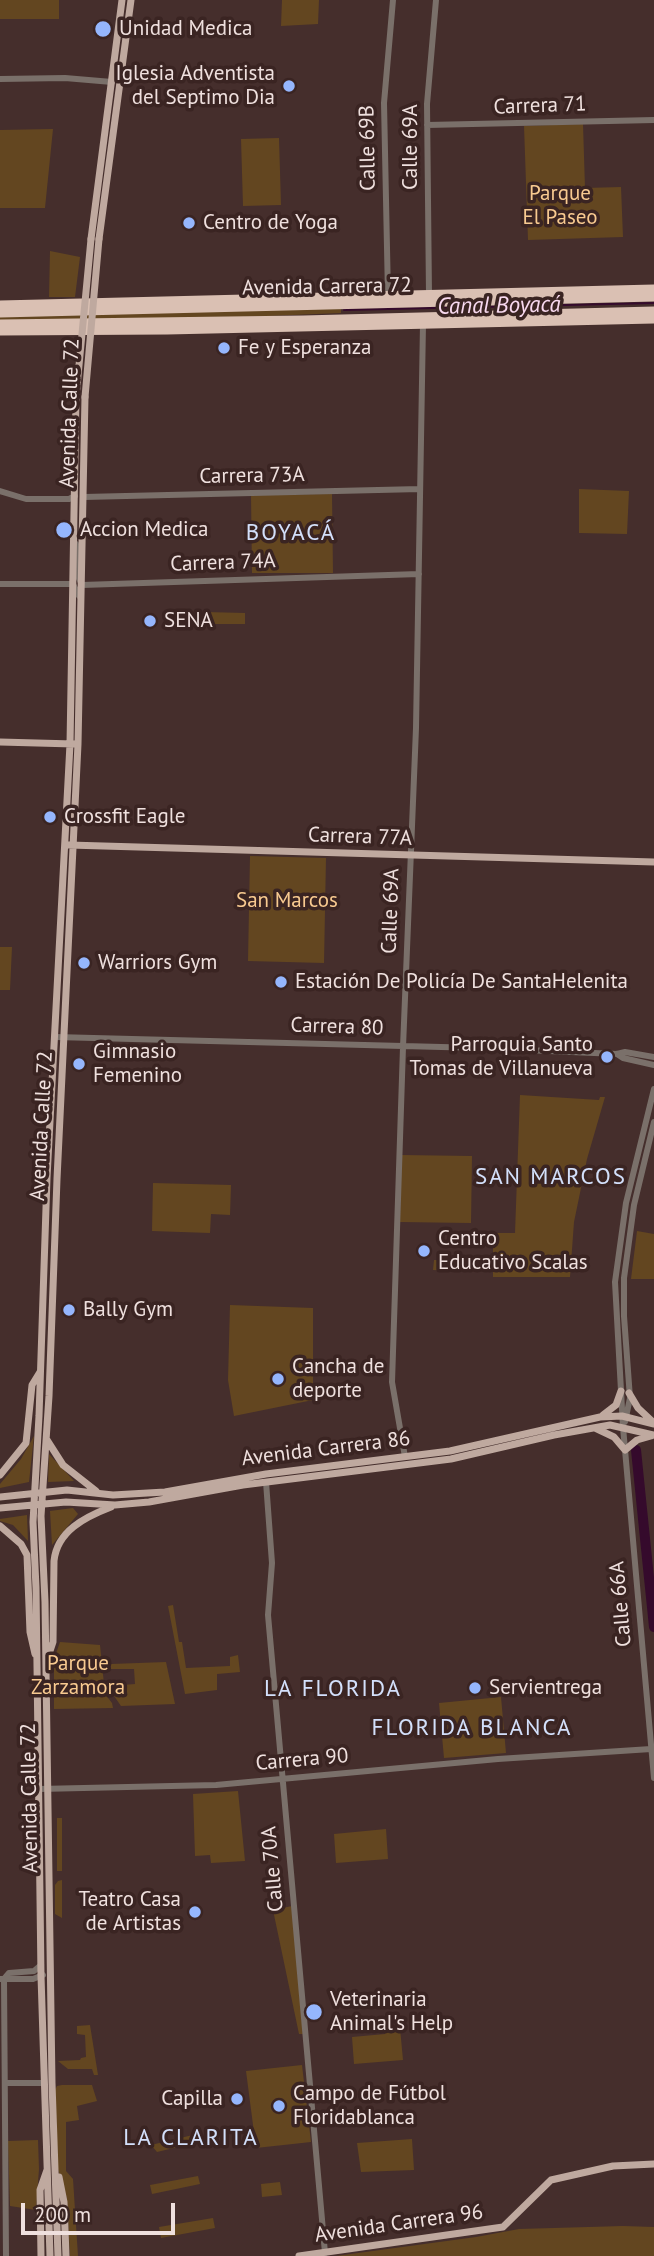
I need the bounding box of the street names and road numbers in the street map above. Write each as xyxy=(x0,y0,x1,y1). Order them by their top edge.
street label: Carrera 71 xyxy=(493,92,587,120)
street label: Calle 69A xyxy=(398,104,424,190)
street label: Calle 69B xyxy=(355,105,381,191)
street label: Avenida Carrera 72 xyxy=(242,273,412,301)
street label: Avenida Calle 72 xyxy=(55,338,85,488)
street label: Carrera 73A xyxy=(199,462,305,490)
street label: Carrera 74A xyxy=(170,549,276,577)
street label: Carrera 77A xyxy=(308,823,412,851)
street label: Calle 69A xyxy=(377,868,405,954)
street label: Carrera 80 xyxy=(290,1013,384,1041)
street label: Avenida Calle 72 xyxy=(25,1050,59,1202)
street label: Avenida Carrera 86 xyxy=(240,1426,412,1472)
street label: Calle 66A xyxy=(605,1560,637,1648)
street label: Avenida Calle 72 xyxy=(16,1723,44,1873)
street label: Carrera 90 xyxy=(255,1743,349,1777)
street label: Calle 70A xyxy=(257,1825,289,1913)
street label: Avenida Carrera 96 xyxy=(313,2200,485,2248)

